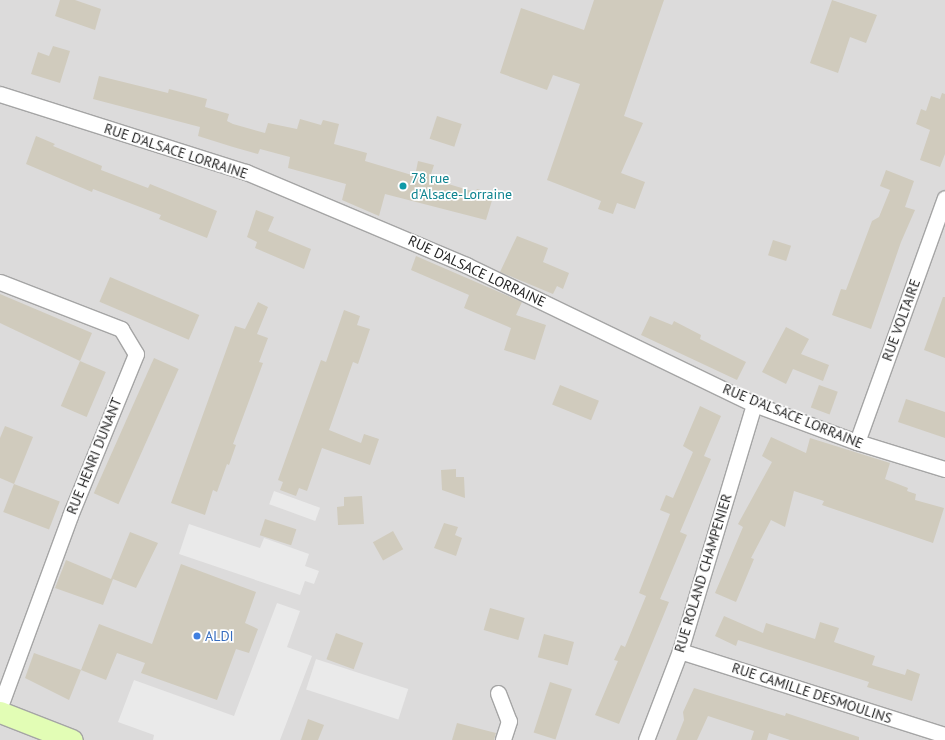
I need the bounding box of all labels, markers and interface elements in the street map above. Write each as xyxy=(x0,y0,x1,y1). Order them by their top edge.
street label: RUE D'ALSACE LORRAINE xyxy=(102,120,250,182)
place label: 78 rue d'Alsace-Lorraine xyxy=(411,170,512,202)
marker: 78 rue d'Alsace-Lorraine xyxy=(398,181,408,191)
street label: RUE D'ALSACE LORRAINE xyxy=(405,232,549,310)
street label: RUE VOLTAIRE xyxy=(878,277,924,363)
street label: RUE D'ALSACE LORRAINE xyxy=(720,380,866,452)
street label: RUE HENRI DUNANT xyxy=(63,395,125,517)
street label: RUE ROLAND CHAMPENIER xyxy=(671,492,735,654)
place label: ALDI xyxy=(205,628,234,644)
marker: ALDI xyxy=(192,631,202,641)
street label: RUE CAMILLE DESMOULINS xyxy=(730,659,894,727)

